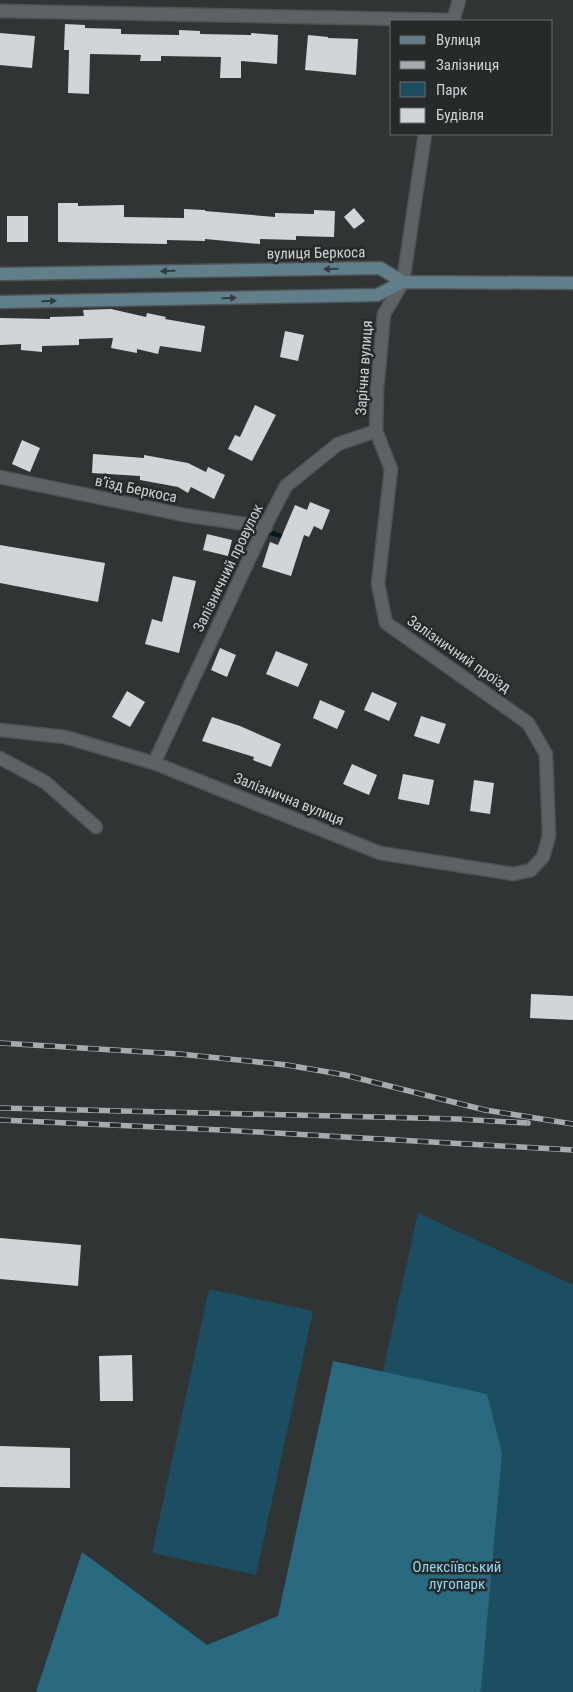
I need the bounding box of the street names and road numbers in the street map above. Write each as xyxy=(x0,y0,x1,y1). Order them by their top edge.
street label: вулиця Беркоса xyxy=(266,243,366,263)
street label: Зарічна вулиця xyxy=(352,320,376,416)
street label: в’їзд Беркоса xyxy=(93,472,179,506)
street label: Залізничний провулок xyxy=(189,501,267,635)
street label: Залізничний проїзд xyxy=(404,612,514,696)
street label: Залізнична вулиця xyxy=(231,769,347,829)

